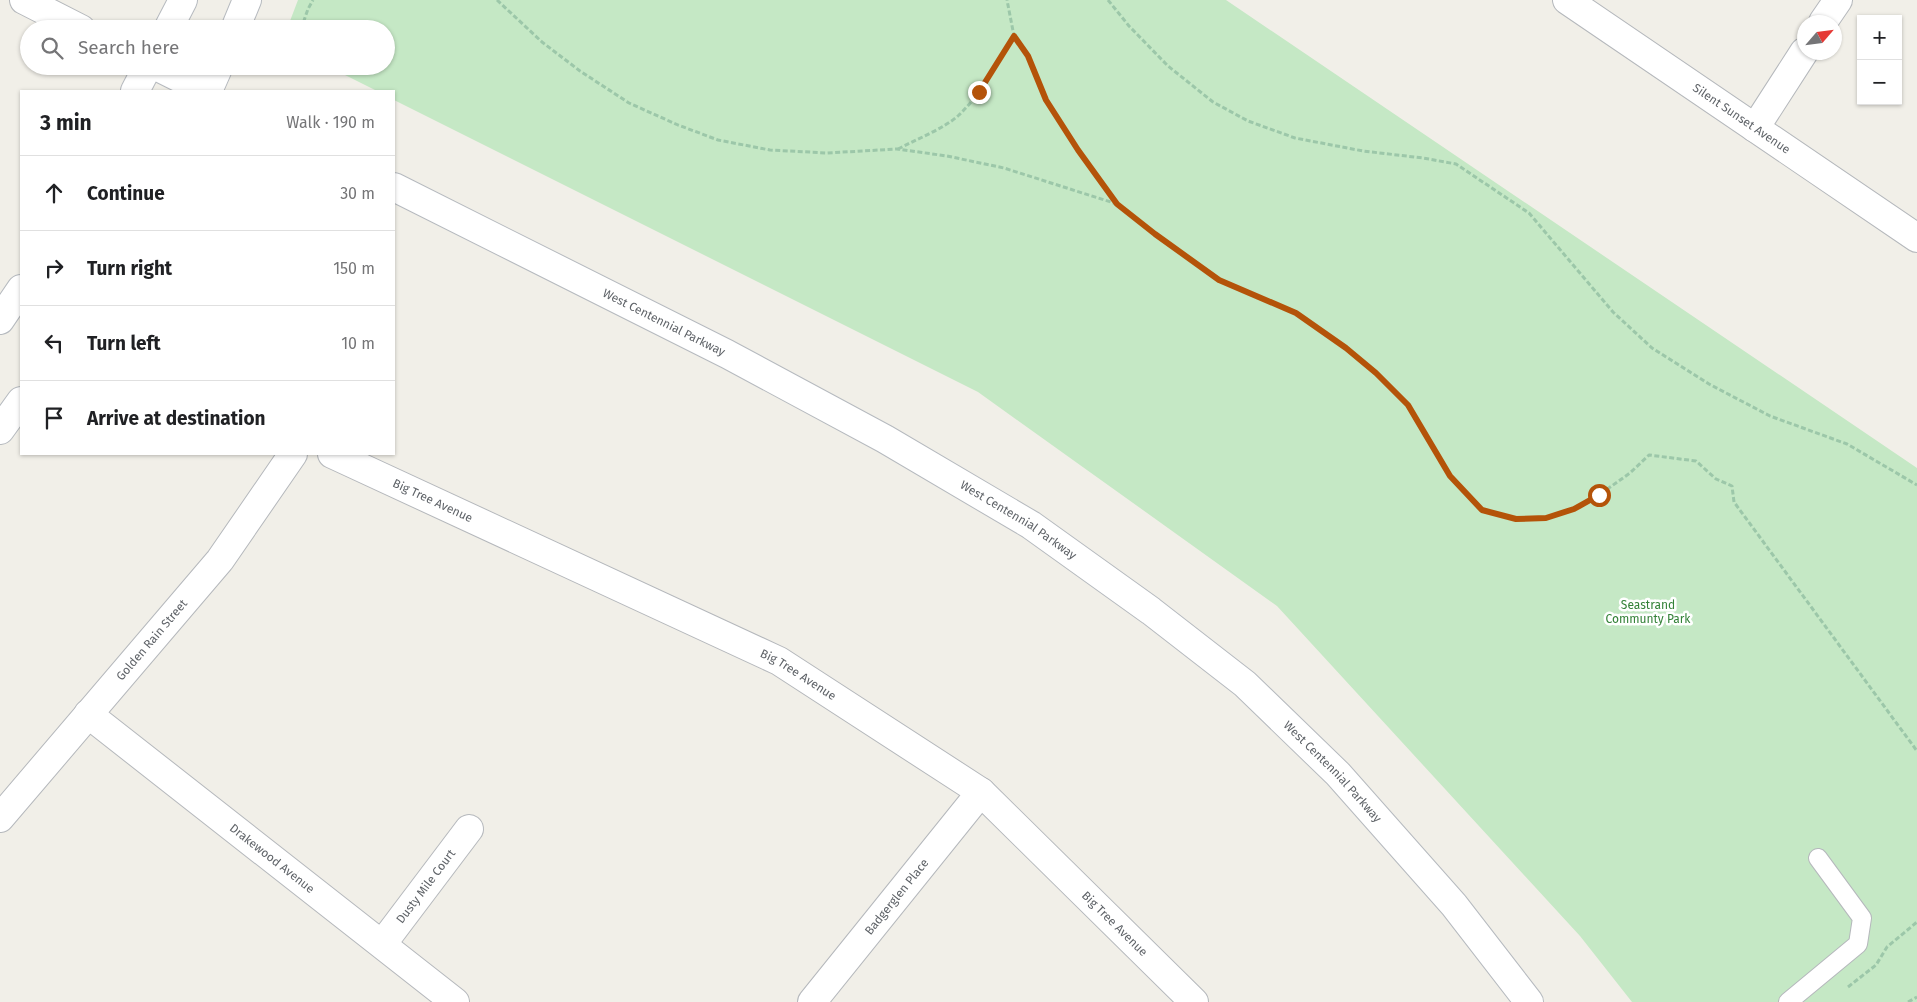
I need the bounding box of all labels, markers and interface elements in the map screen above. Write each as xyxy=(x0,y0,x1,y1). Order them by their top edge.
north arrow xyxy=(1797,15,1842,60)
map controls xyxy=(1857,15,1902,105)
button: + xyxy=(1857,15,1902,60)
search box xyxy=(20,20,395,75)
icon: search xyxy=(38,34,66,62)
text: Search here xyxy=(78,36,179,59)
button: − xyxy=(1857,60,1902,105)
route end xyxy=(968,81,991,104)
street label: Silent Sunset Avenue xyxy=(1690,81,1793,157)
text: 3 min xyxy=(40,110,92,136)
text: Walk · 190 m xyxy=(286,113,375,132)
icon: ahead xyxy=(40,179,68,207)
text: Continue xyxy=(87,182,165,205)
text: 30 m xyxy=(340,184,375,203)
icon: right xyxy=(40,254,68,282)
text: Turn right xyxy=(87,257,172,280)
text: 150 m xyxy=(333,259,375,278)
street label: West Centennial Parkway xyxy=(600,286,728,359)
icon: left xyxy=(40,329,68,357)
text: Turn left xyxy=(87,332,161,355)
text: 10 m xyxy=(341,334,375,353)
icon: arrive xyxy=(40,404,68,432)
text: Arrive at destination xyxy=(87,407,266,430)
street label: Big Tree Avenue xyxy=(391,476,475,525)
street label: West Centennial Parkway xyxy=(958,478,1079,562)
route start xyxy=(1588,484,1611,507)
street label: Golden Rain Street xyxy=(113,596,191,683)
park label: Seastrand Communty Park xyxy=(1605,598,1691,626)
street label: Big Tree Avenue xyxy=(758,646,839,703)
street label: West Centennial Parkway xyxy=(1281,718,1385,825)
street label: Drakewood Avenue xyxy=(227,821,317,896)
street label: Dusty Mile Court xyxy=(393,846,459,926)
street label: Badgerglen Place xyxy=(862,856,931,938)
street label: Big Tree Avenue xyxy=(1079,888,1150,959)

